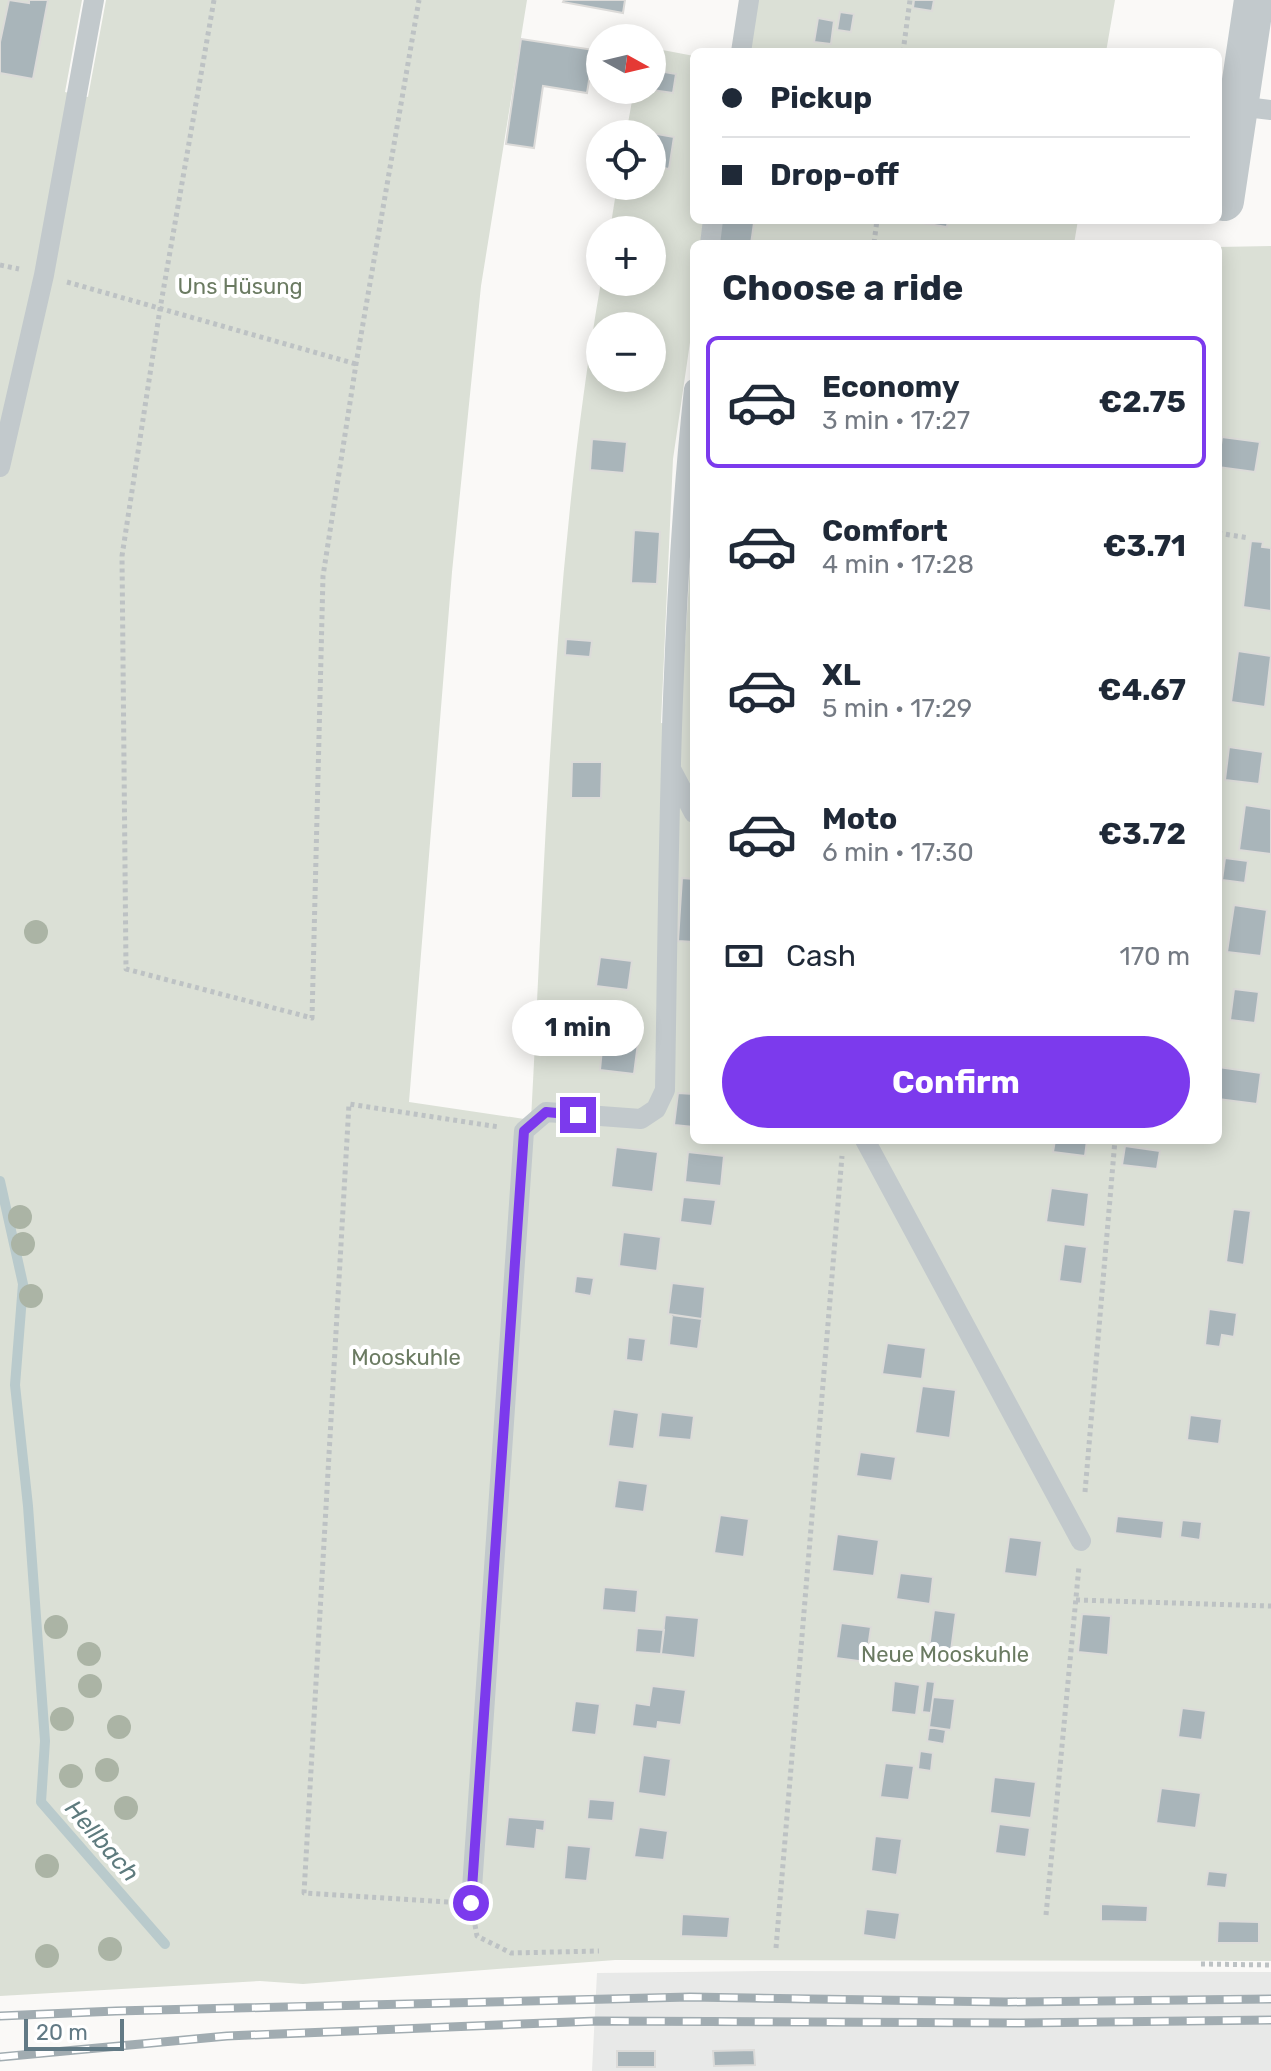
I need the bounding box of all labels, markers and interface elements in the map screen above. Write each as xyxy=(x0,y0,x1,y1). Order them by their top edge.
north arrow xyxy=(586,24,666,104)
map controls xyxy=(586,24,666,392)
text: Pickup xyxy=(770,80,872,116)
button: locate xyxy=(586,120,666,200)
text: Drop-off xyxy=(770,157,899,193)
button: + xyxy=(586,216,666,296)
text: Choose a ride xyxy=(722,266,963,309)
park label: Uns Hüsung xyxy=(177,273,303,300)
button: − xyxy=(586,312,666,392)
icon: car xyxy=(726,366,798,438)
text: Economy xyxy=(822,369,960,405)
text: €2.75 xyxy=(1099,384,1186,420)
text: 3 min · 17:27 xyxy=(822,405,970,436)
icon: car xyxy=(726,510,798,582)
text: Comfort xyxy=(822,513,948,549)
text: €3.71 xyxy=(1103,528,1186,564)
text: 4 min · 17:28 xyxy=(822,549,974,580)
icon: car xyxy=(726,654,798,726)
text: XL xyxy=(822,657,861,693)
text: €4.67 xyxy=(1098,672,1186,708)
text: 5 min · 17:29 xyxy=(822,693,972,724)
icon: car xyxy=(726,798,798,870)
text: Moto xyxy=(822,801,897,837)
text: €3.72 xyxy=(1098,816,1186,852)
text: 6 min · 17:30 xyxy=(822,837,974,868)
icon: cash xyxy=(722,934,766,978)
text: Cash xyxy=(786,938,856,974)
text: 170 m xyxy=(1120,941,1190,972)
callout: 1 min xyxy=(512,999,644,1055)
text: 1 min xyxy=(545,1012,611,1043)
button: Confirm xyxy=(722,1036,1190,1128)
route end xyxy=(560,1097,596,1133)
park label: Mooskuhle xyxy=(351,1344,461,1371)
park label: Neue Mooskuhle xyxy=(861,1641,1029,1668)
water label: Hellbach xyxy=(59,1795,145,1887)
route start xyxy=(453,1885,489,1921)
scale bar xyxy=(24,2015,124,2051)
text: 20 m xyxy=(36,2019,88,2046)

